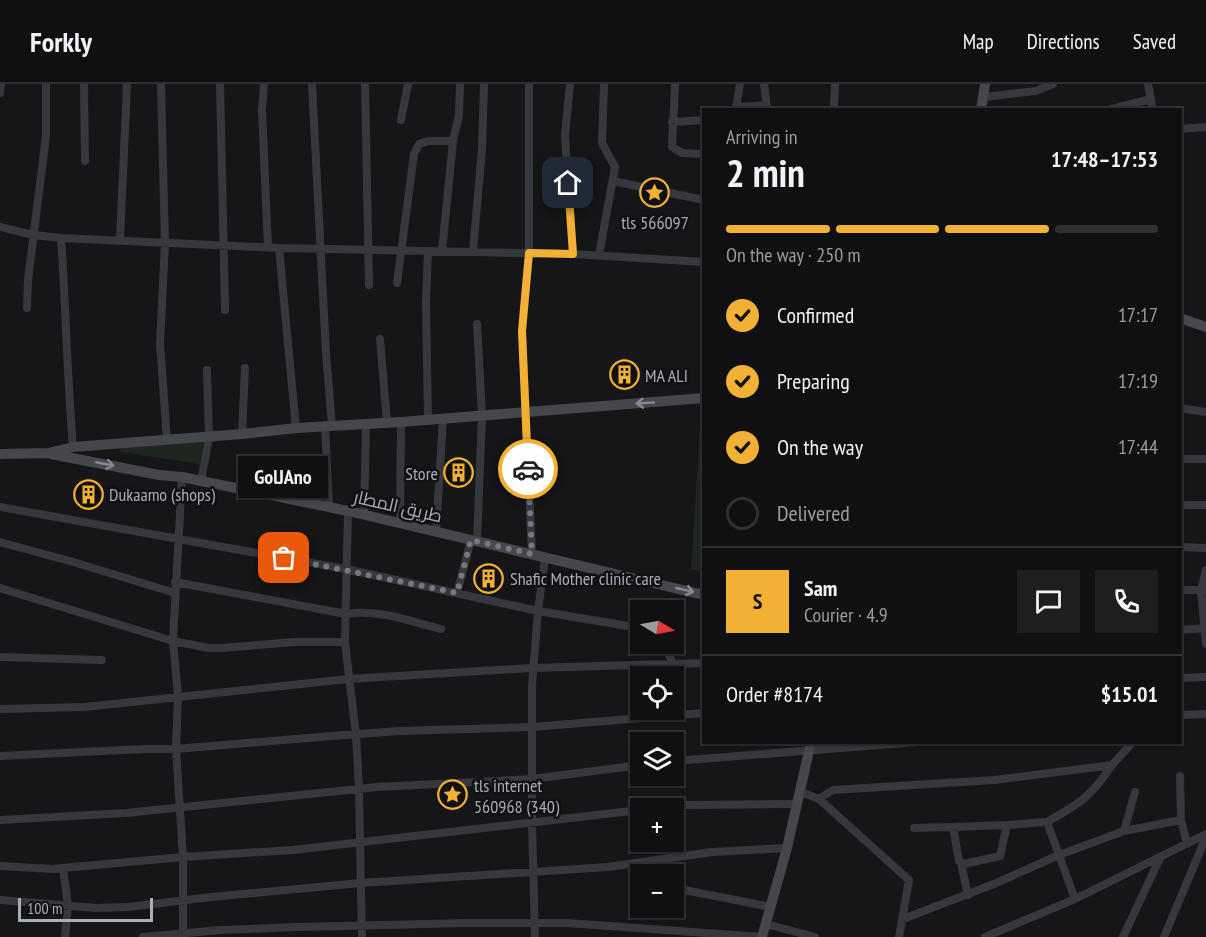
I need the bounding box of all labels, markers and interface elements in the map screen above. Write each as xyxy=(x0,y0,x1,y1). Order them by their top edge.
text: Forkly xyxy=(30,23,92,60)
text: Map xyxy=(963,28,994,55)
text: Directions xyxy=(1027,28,1100,55)
text: Saved xyxy=(1133,28,1176,55)
text: Arriving in xyxy=(726,124,798,150)
text: 17:48–17:53 xyxy=(1051,145,1158,173)
text: 2 min xyxy=(726,147,805,198)
pin xyxy=(542,157,593,208)
icon: home xyxy=(551,166,584,199)
place icon: tls 566097 xyxy=(639,177,671,209)
place label: tls 566097 xyxy=(621,211,689,234)
text: On the way · 250 m xyxy=(726,242,861,268)
icon: check xyxy=(726,299,759,332)
text: Confirmed xyxy=(777,301,854,329)
text: 17:17 xyxy=(1118,302,1158,328)
building icon: MA ALI xyxy=(608,359,640,391)
place label: MA ALI xyxy=(645,364,688,387)
icon: check xyxy=(726,365,759,398)
text: Preparing xyxy=(777,367,850,395)
text: 17:19 xyxy=(1118,368,1158,394)
one-way arrow xyxy=(636,398,656,409)
icon: check xyxy=(726,431,759,464)
text: On the way xyxy=(777,433,863,461)
text: 17:44 xyxy=(1118,434,1158,460)
courier xyxy=(498,439,558,499)
icon: car xyxy=(512,453,545,486)
callout: GolJAno xyxy=(239,456,329,498)
building icon: Store xyxy=(443,457,475,489)
one-way arrow xyxy=(95,459,115,470)
place label: Store xyxy=(405,462,438,485)
text: GolJAno xyxy=(254,464,312,490)
building icon: Dukaamo (shops) xyxy=(72,478,104,510)
place label: Dukaamo (shops) xyxy=(109,483,216,506)
street label: طريق المطار xyxy=(350,484,445,528)
text: Delivered xyxy=(777,499,850,527)
pin xyxy=(258,532,309,583)
icon: bag xyxy=(267,541,300,574)
building icon: Shafic Mother clinic care xyxy=(473,562,505,594)
place label: Shafic Mother clinic care xyxy=(510,567,661,590)
button: chat xyxy=(1017,570,1080,633)
button: phone xyxy=(1095,570,1158,633)
text: Sam xyxy=(804,574,837,602)
one-way arrow xyxy=(676,585,695,597)
text: S xyxy=(753,587,762,615)
north arrow xyxy=(630,600,684,654)
map controls xyxy=(630,600,684,918)
text: Courier · 4.9 xyxy=(804,602,888,628)
button: locate xyxy=(630,666,684,720)
text: Order #8174 xyxy=(726,680,823,708)
text: $15.01 xyxy=(1101,680,1158,708)
button: layers xyxy=(630,732,684,786)
place label: tls internet 560968 (340) xyxy=(474,774,560,818)
place icon: tls internet 560968 (340) xyxy=(437,779,469,811)
button: + xyxy=(630,798,684,852)
button: − xyxy=(630,864,684,918)
scale bar xyxy=(18,895,153,922)
text: 100 m xyxy=(27,898,62,918)

